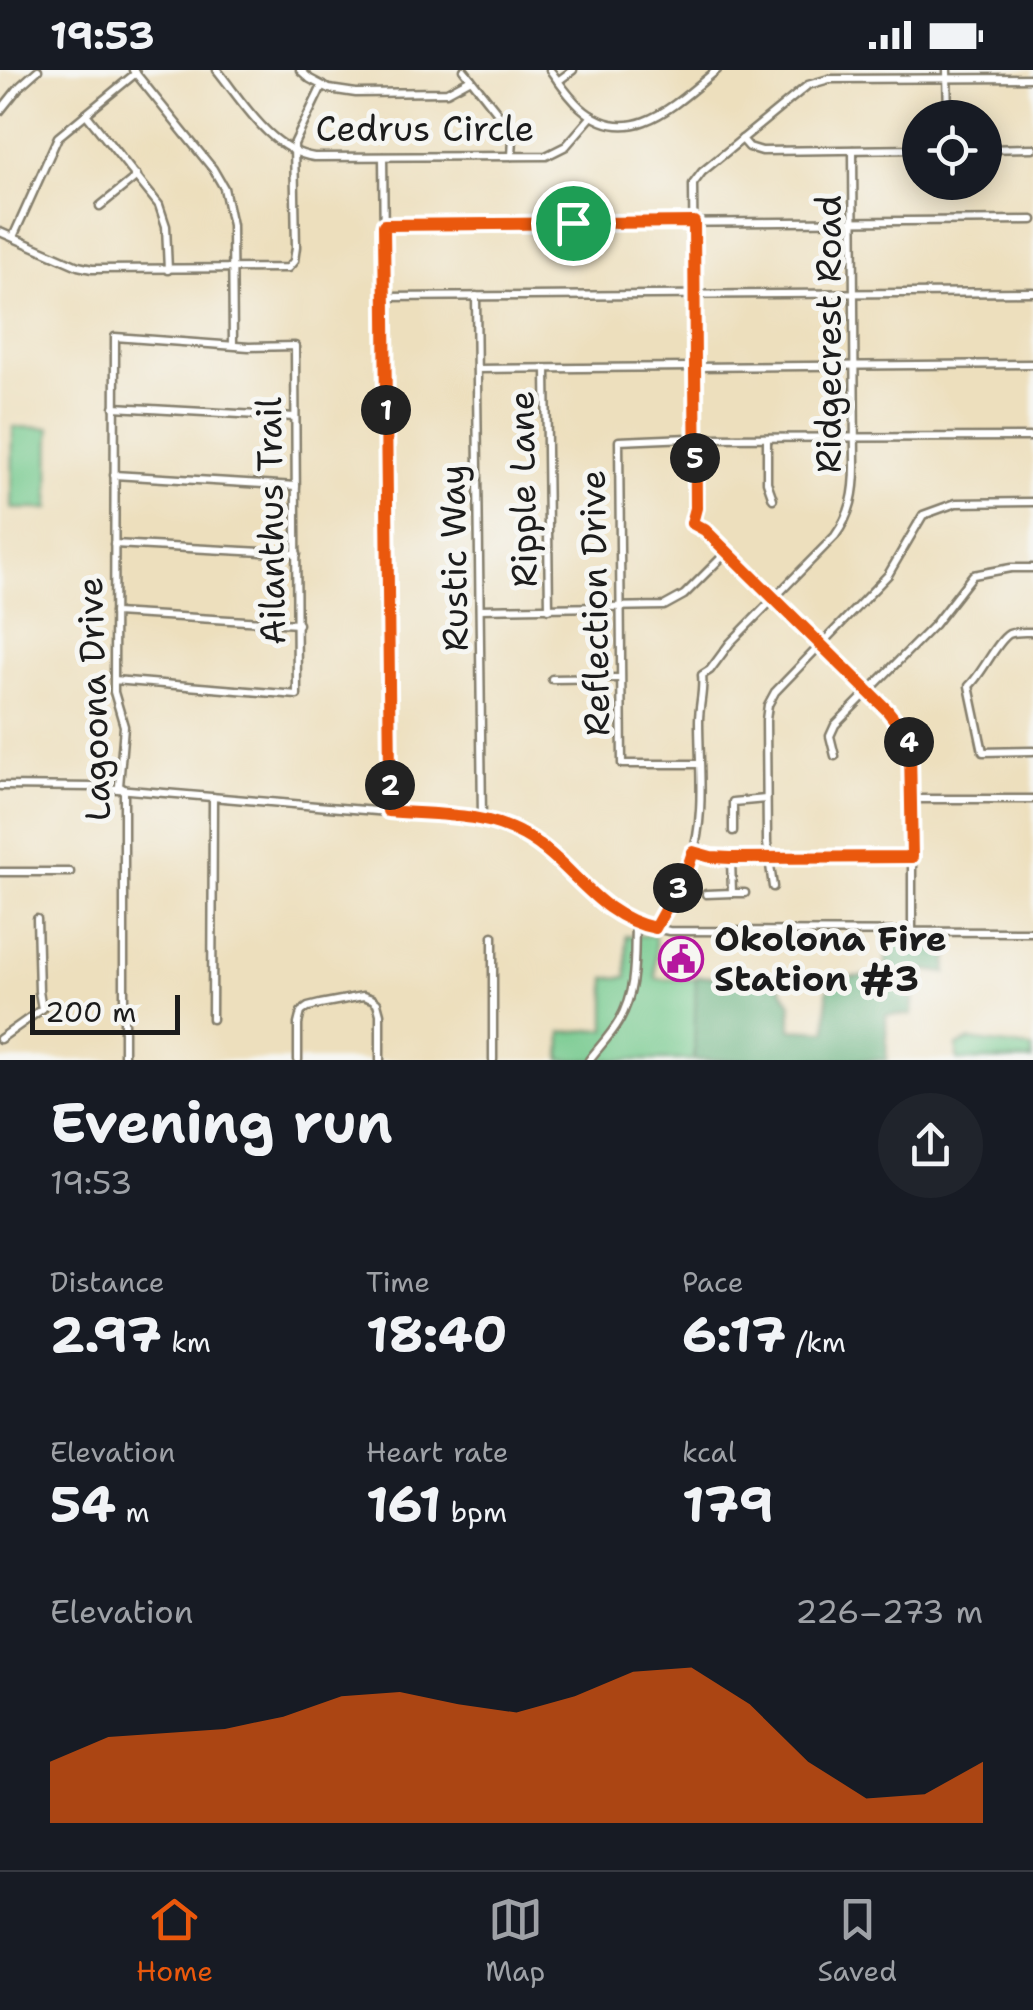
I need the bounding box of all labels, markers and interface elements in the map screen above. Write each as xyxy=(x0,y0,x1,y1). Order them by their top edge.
text: 19:53 xyxy=(50,10,155,61)
map controls xyxy=(902,100,1002,200)
button: locate xyxy=(902,100,1002,200)
street label: Cedrus Circle xyxy=(316,105,534,152)
pin xyxy=(531,181,616,266)
street label: Ridgecrest Road xyxy=(805,195,852,473)
icon: arrive xyxy=(546,196,601,251)
pin: 1 xyxy=(361,385,411,435)
street label: Ripple Lane xyxy=(497,390,548,588)
text: 1 xyxy=(380,391,392,429)
street label: Ailanthus Trail xyxy=(245,396,296,645)
pin: 5 xyxy=(670,433,720,483)
text: 5 xyxy=(686,439,704,477)
street label: Rustic Way xyxy=(428,464,479,652)
street label: Reflection Drive xyxy=(569,469,620,737)
street label: Lagoona Drive xyxy=(66,576,121,822)
pin: 4 xyxy=(884,717,934,767)
text: 4 xyxy=(899,723,919,761)
pin: 2 xyxy=(365,760,415,810)
text: 2 xyxy=(380,766,400,804)
pin: 3 xyxy=(653,863,703,913)
text: 3 xyxy=(668,869,688,907)
place label: Okolona Fire Station #3 xyxy=(714,915,947,1002)
public building icon: Okolona Fire Station #3 xyxy=(658,936,704,982)
scale bar xyxy=(30,990,180,1034)
text: 200 m xyxy=(45,993,136,1031)
text: Evening run xyxy=(50,1086,393,1160)
button: share xyxy=(878,1093,983,1198)
text: 19:53 xyxy=(50,1161,132,1204)
text: Distance xyxy=(50,1263,165,1301)
text: Time xyxy=(366,1263,430,1301)
text: Pace xyxy=(682,1263,744,1301)
text: 2.97 xyxy=(50,1301,162,1368)
text: 18:40 xyxy=(366,1301,508,1368)
text: 6:17 xyxy=(682,1301,786,1368)
text: km xyxy=(162,1323,211,1361)
text: /km xyxy=(786,1323,846,1361)
text: Elevation xyxy=(50,1433,175,1471)
text: Heart rate xyxy=(366,1433,509,1471)
text: kcal xyxy=(682,1433,736,1471)
text: 54 xyxy=(50,1471,116,1538)
text: 161 xyxy=(366,1471,441,1538)
text: 179 xyxy=(682,1471,774,1538)
text: m xyxy=(116,1493,150,1531)
text: bpm xyxy=(441,1493,507,1531)
text: Elevation xyxy=(50,1590,193,1633)
text: 226–273 m xyxy=(795,1590,983,1633)
tab: Home xyxy=(136,1892,213,1990)
tab: Map xyxy=(485,1892,545,1990)
tab: Saved xyxy=(817,1892,897,1990)

